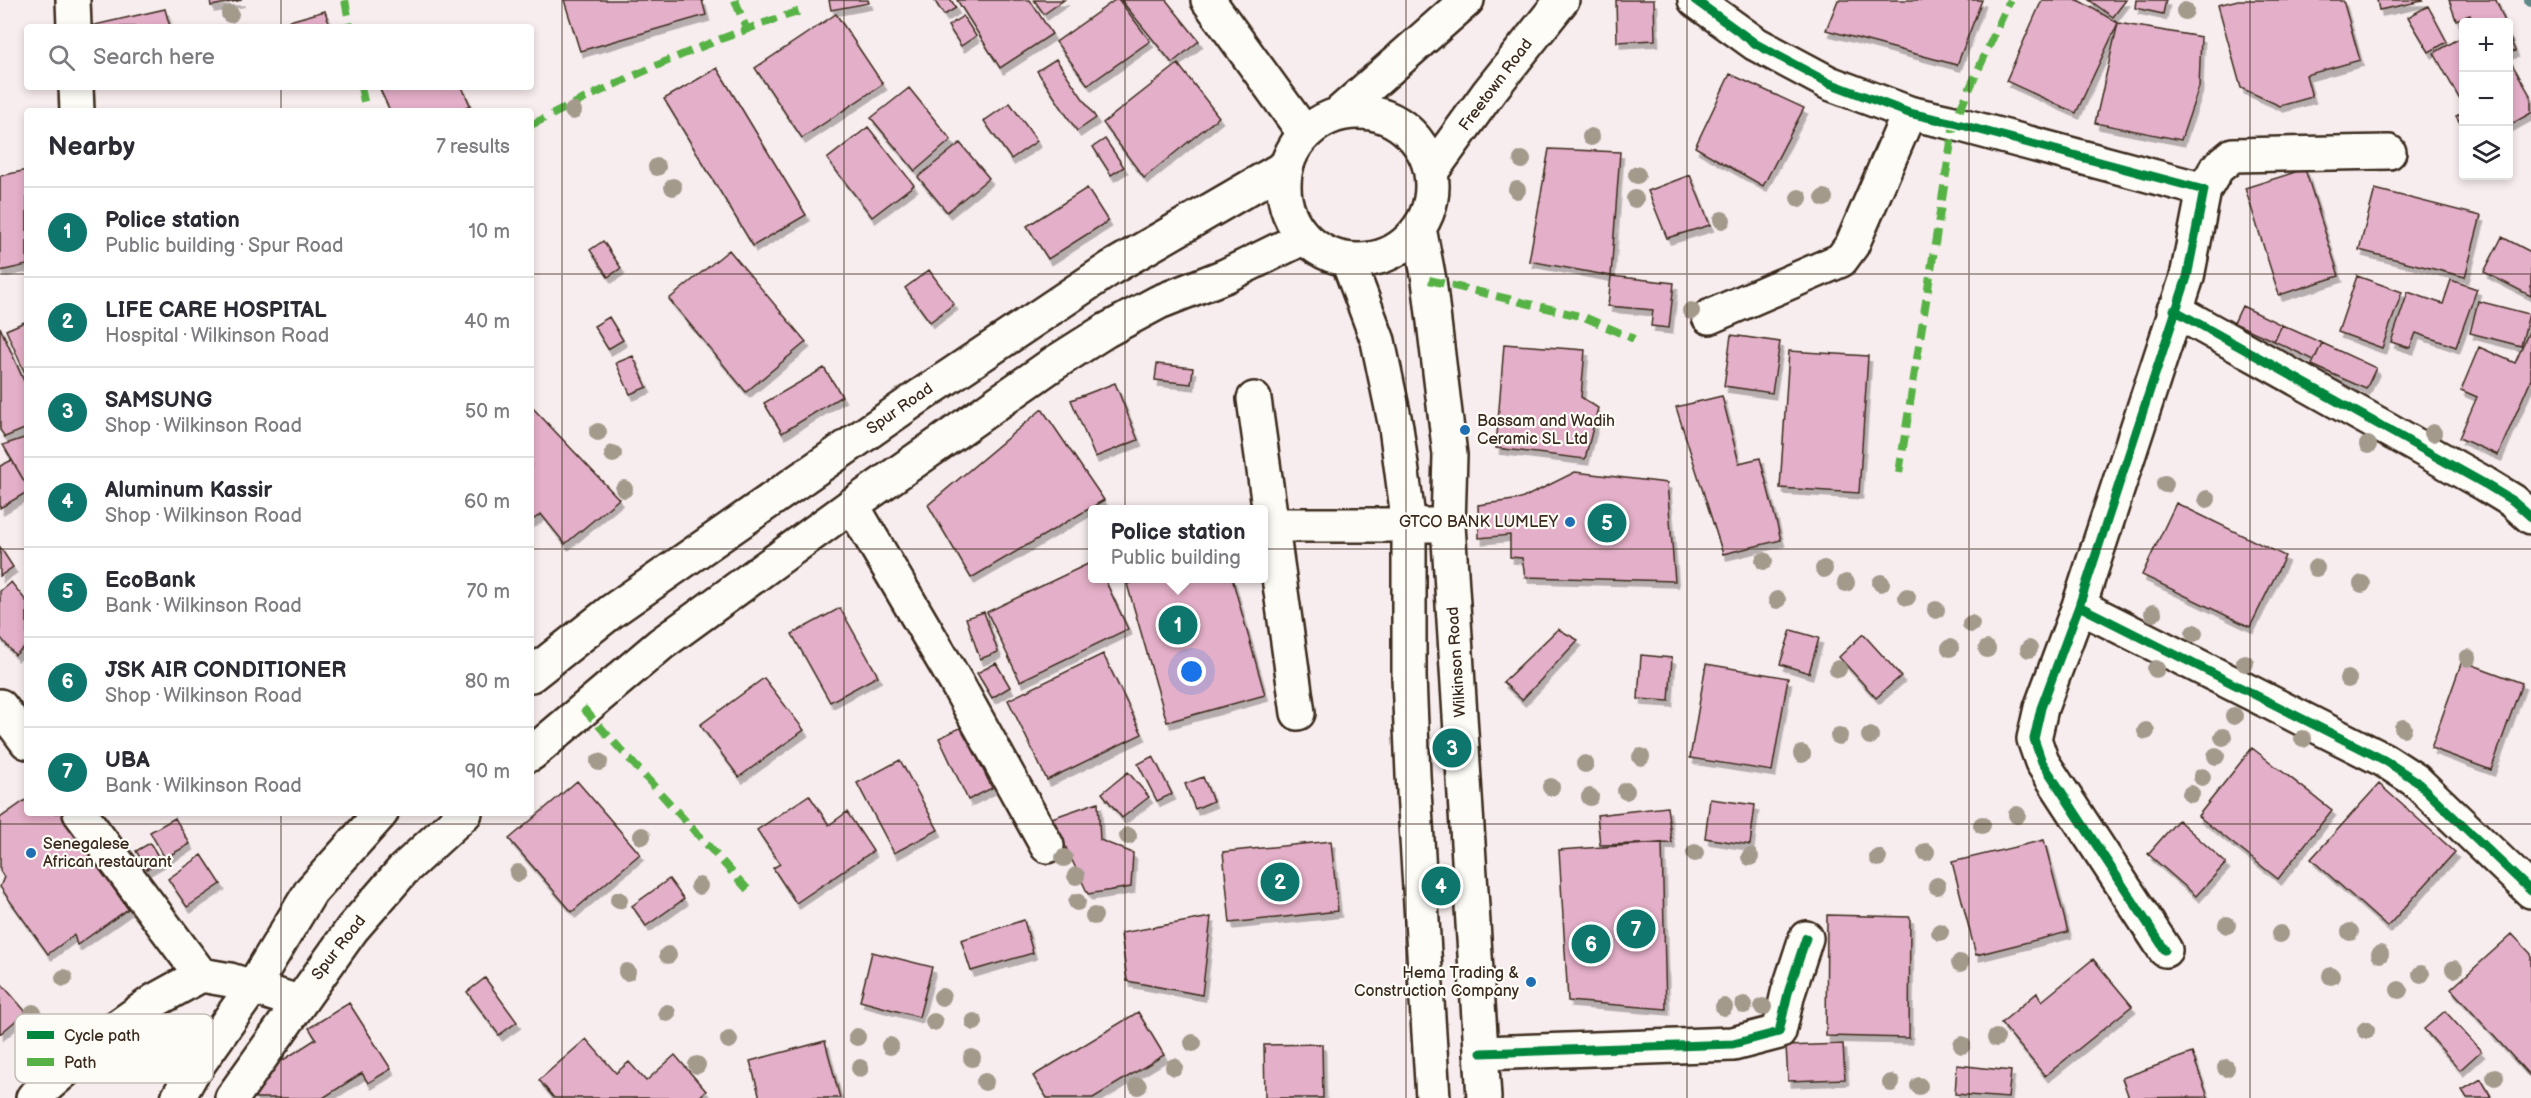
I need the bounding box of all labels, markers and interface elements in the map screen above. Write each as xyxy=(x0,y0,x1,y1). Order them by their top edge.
map controls xyxy=(2459,18,2513,180)
button: + xyxy=(2459,18,2513,72)
search box xyxy=(24,24,534,90)
street label: Freetown Road xyxy=(1455,35,1537,135)
icon: search xyxy=(45,41,78,74)
text: Search here xyxy=(93,44,215,71)
button: − xyxy=(2459,72,2513,126)
button: layers xyxy=(2459,126,2513,180)
text: Nearby xyxy=(48,132,135,163)
text: 7 results xyxy=(436,135,510,159)
text: Police station xyxy=(105,207,240,234)
text: 1 xyxy=(63,220,72,244)
text: 10 m xyxy=(469,220,510,244)
text: Public building · Spur Road xyxy=(105,234,344,258)
text: LIFE CARE HOSPITAL xyxy=(105,297,327,324)
text: 2 xyxy=(62,310,73,334)
text: 40 m xyxy=(464,310,510,334)
text: Hospital · Wilkinson Road xyxy=(105,324,329,348)
street label: Spur Road xyxy=(863,379,937,439)
text: SAMSUNG xyxy=(105,387,212,414)
text: 3 xyxy=(62,400,73,424)
text: 50 m xyxy=(465,400,510,424)
place label: Bassam and Wadih Ceramic SL Ltd xyxy=(1477,412,1615,449)
text: Shop · Wilkinson Road xyxy=(105,414,302,438)
marker: Bassam and Wadih Ceramic SL Ltd xyxy=(1458,423,1472,437)
text: Aluminum Kassir xyxy=(105,477,272,504)
text: 4 xyxy=(62,490,73,514)
text: 60 m xyxy=(464,490,510,514)
pin: 5 xyxy=(1588,500,1626,546)
text: Shop · Wilkinson Road xyxy=(105,504,302,528)
popup xyxy=(1088,505,1268,583)
place label: GTCO BANK LUMLEY xyxy=(1399,513,1559,532)
marker: GTCO BANK LUMLEY xyxy=(1563,515,1577,529)
text: Police station xyxy=(1111,519,1245,546)
text: Public building xyxy=(1111,546,1241,570)
text: EcoBank xyxy=(105,567,195,594)
text: 5 xyxy=(62,580,73,604)
text: 70 m xyxy=(466,580,510,604)
text: Bank · Wilkinson Road xyxy=(105,594,302,618)
pin: 1 xyxy=(1158,602,1198,648)
street label: Wilkinson Road xyxy=(1444,606,1470,718)
text: JSK AIR CONDITIONER xyxy=(105,657,346,684)
your location xyxy=(1177,657,1206,686)
text: 6 xyxy=(61,670,74,694)
text: 80 m xyxy=(465,670,510,694)
text: Shop · Wilkinson Road xyxy=(105,684,302,708)
pin: 3 xyxy=(1432,726,1472,771)
text: UBA xyxy=(105,747,150,774)
text: 7 xyxy=(62,760,73,784)
text: 90 m xyxy=(465,760,510,784)
text: Bank · Wilkinson Road xyxy=(105,774,302,798)
place label: Senegalese African restaurant xyxy=(43,835,172,872)
marker: Senegalese African restaurant xyxy=(24,846,38,860)
pin: 2 xyxy=(1260,860,1300,904)
pin: 4 xyxy=(1422,864,1460,908)
pin: 7 xyxy=(1616,906,1656,952)
street label: Spur Road xyxy=(308,912,370,984)
pin: 6 xyxy=(1572,922,1610,966)
place label: Hema Trading & Construction Company xyxy=(1354,964,1520,1001)
marker: Hema Trading & Construction Company xyxy=(1524,975,1538,989)
legend xyxy=(15,1014,213,1083)
text: Cycle path xyxy=(64,1027,140,1046)
text: Path xyxy=(64,1054,96,1073)

